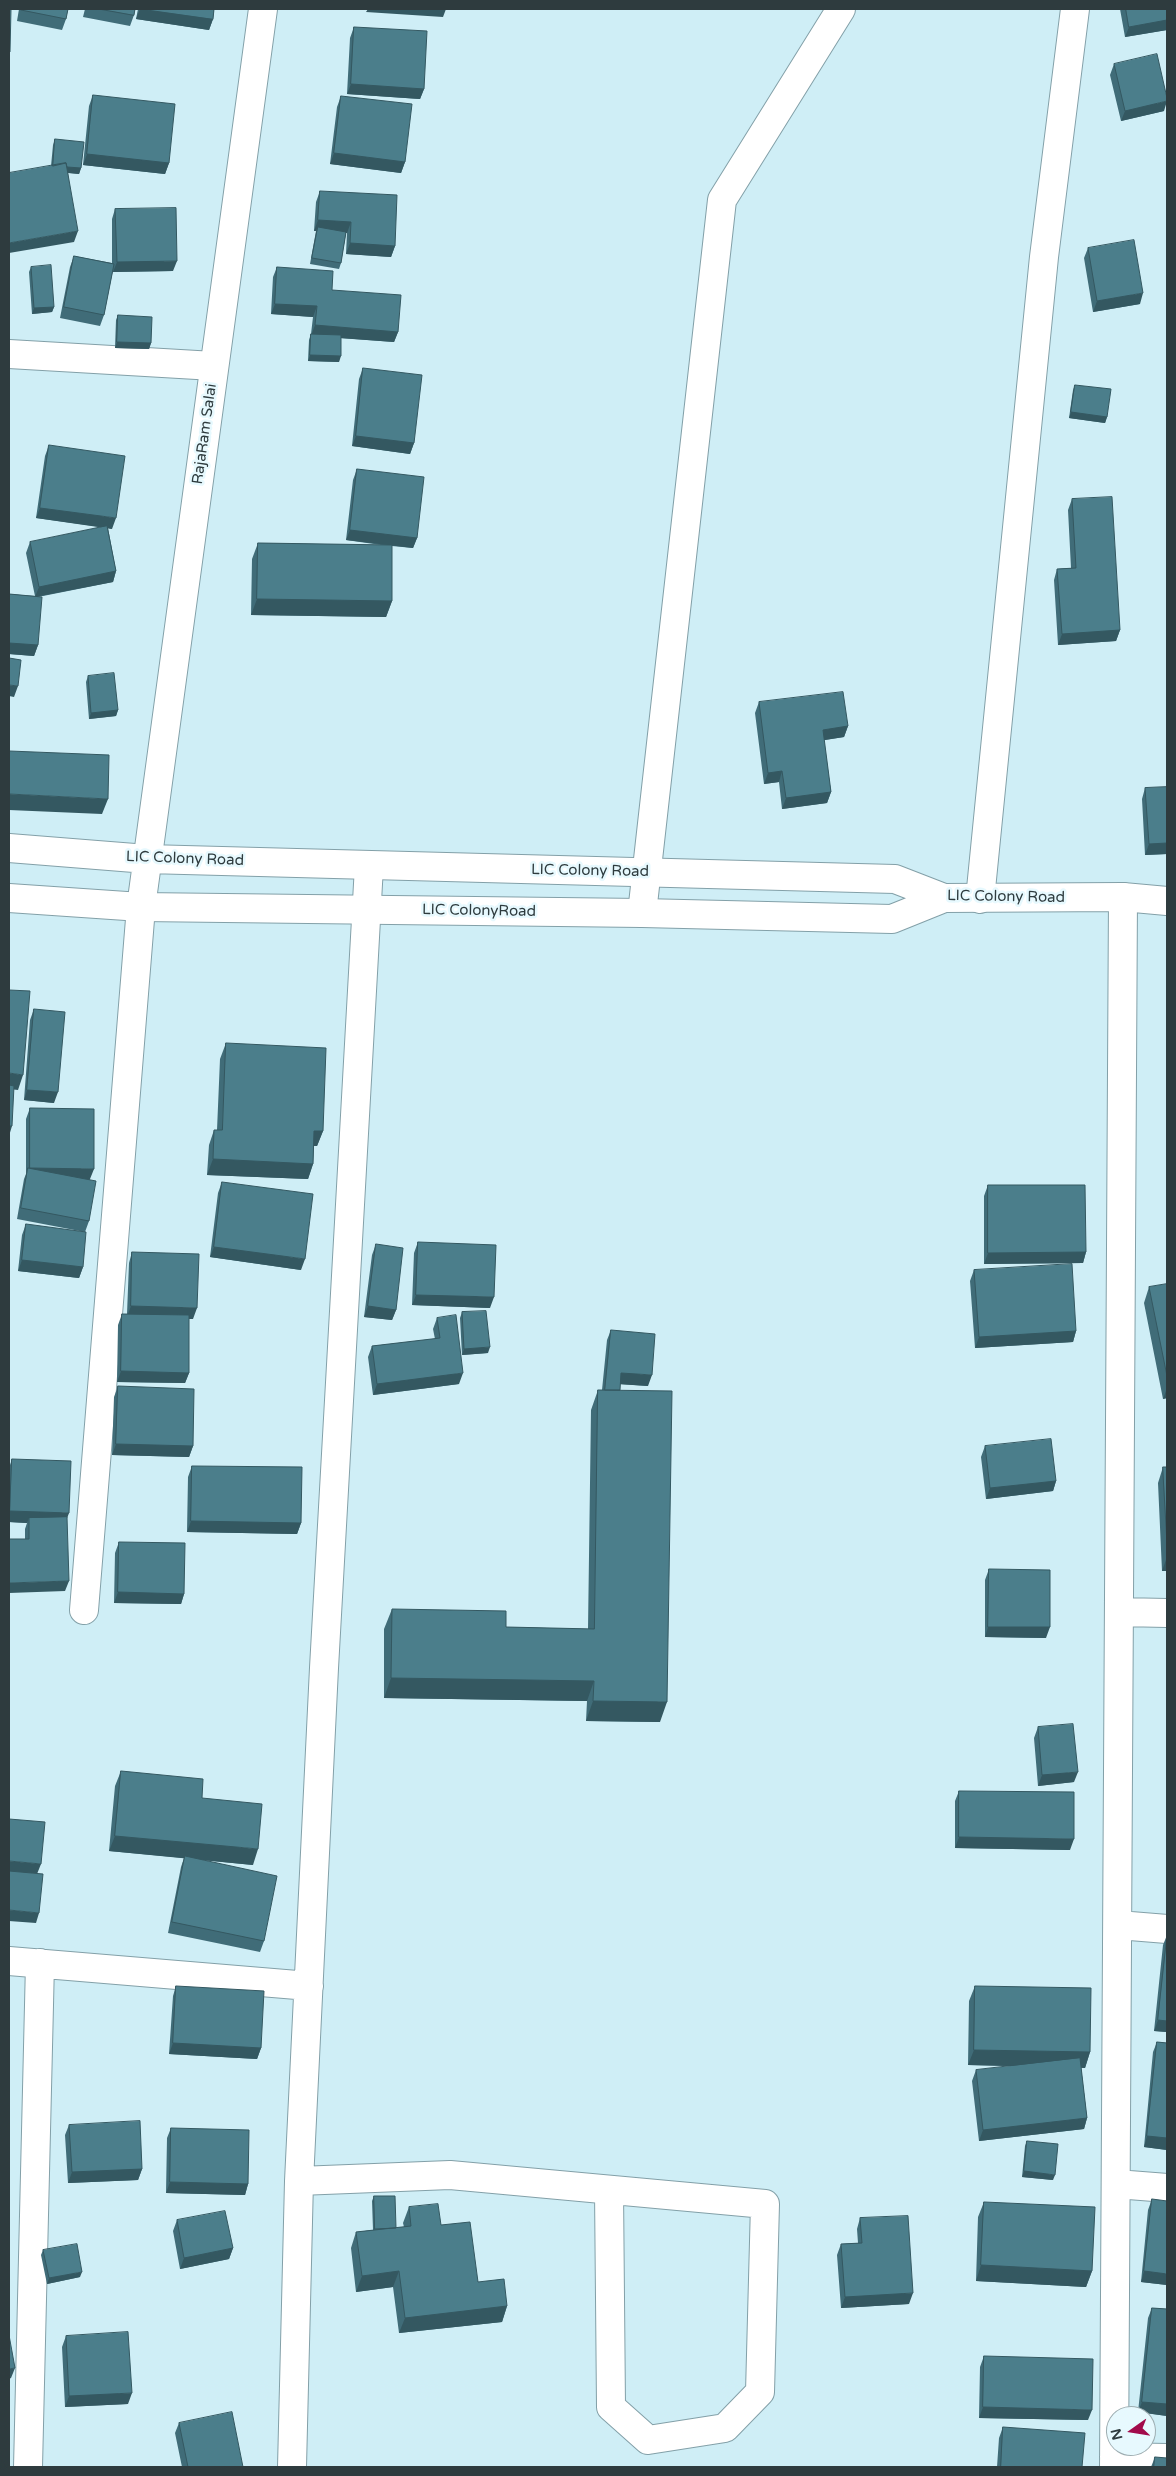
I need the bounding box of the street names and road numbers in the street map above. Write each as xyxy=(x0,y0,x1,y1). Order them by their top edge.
street label: RajaRam Salai xyxy=(189,382,221,486)
street label: LIC Colony Road xyxy=(126,848,244,870)
street label: LIC Colony Road xyxy=(531,861,649,881)
street label: LIC Colony Road xyxy=(947,887,1065,907)
street label: LIC ColonyRoad xyxy=(422,901,536,921)

